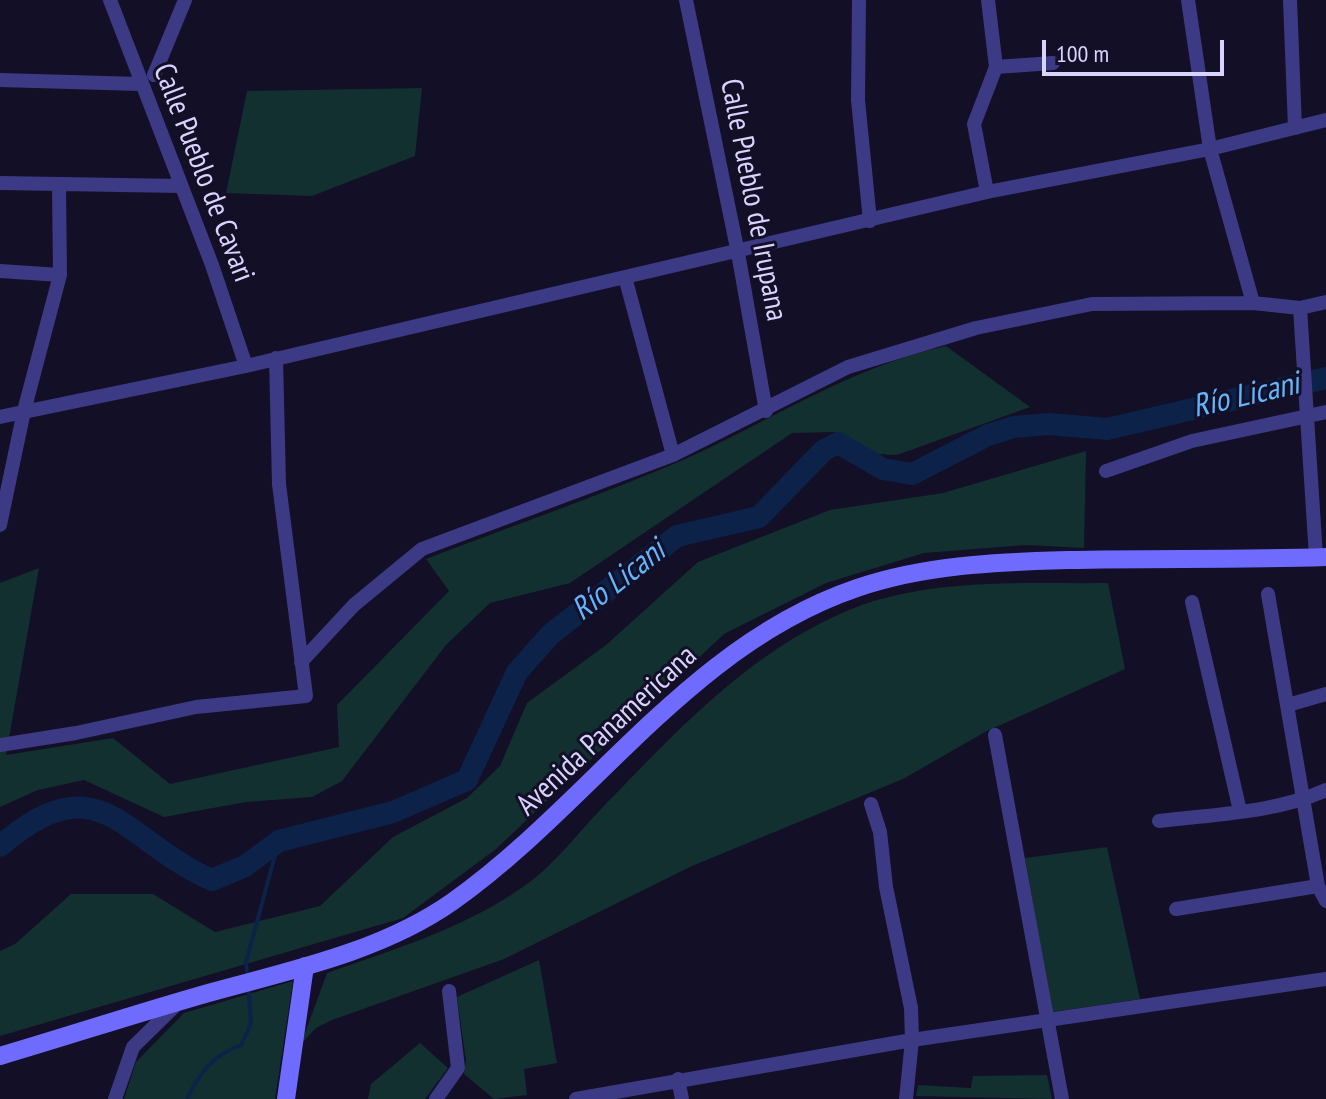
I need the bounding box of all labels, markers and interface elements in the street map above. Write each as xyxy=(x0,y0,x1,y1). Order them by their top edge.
scale bar xyxy=(1046,24,1228,74)
text: 100 m xyxy=(1056,38,1109,69)
street label: Calle Pueblo de Cavari xyxy=(145,59,261,287)
street label: Calle Pueblo de Irupana xyxy=(712,76,794,324)
water label: Río Licani xyxy=(1189,365,1303,427)
water label: Río Licani xyxy=(565,533,673,629)
street label: Avenida Panamericana xyxy=(510,638,704,824)

